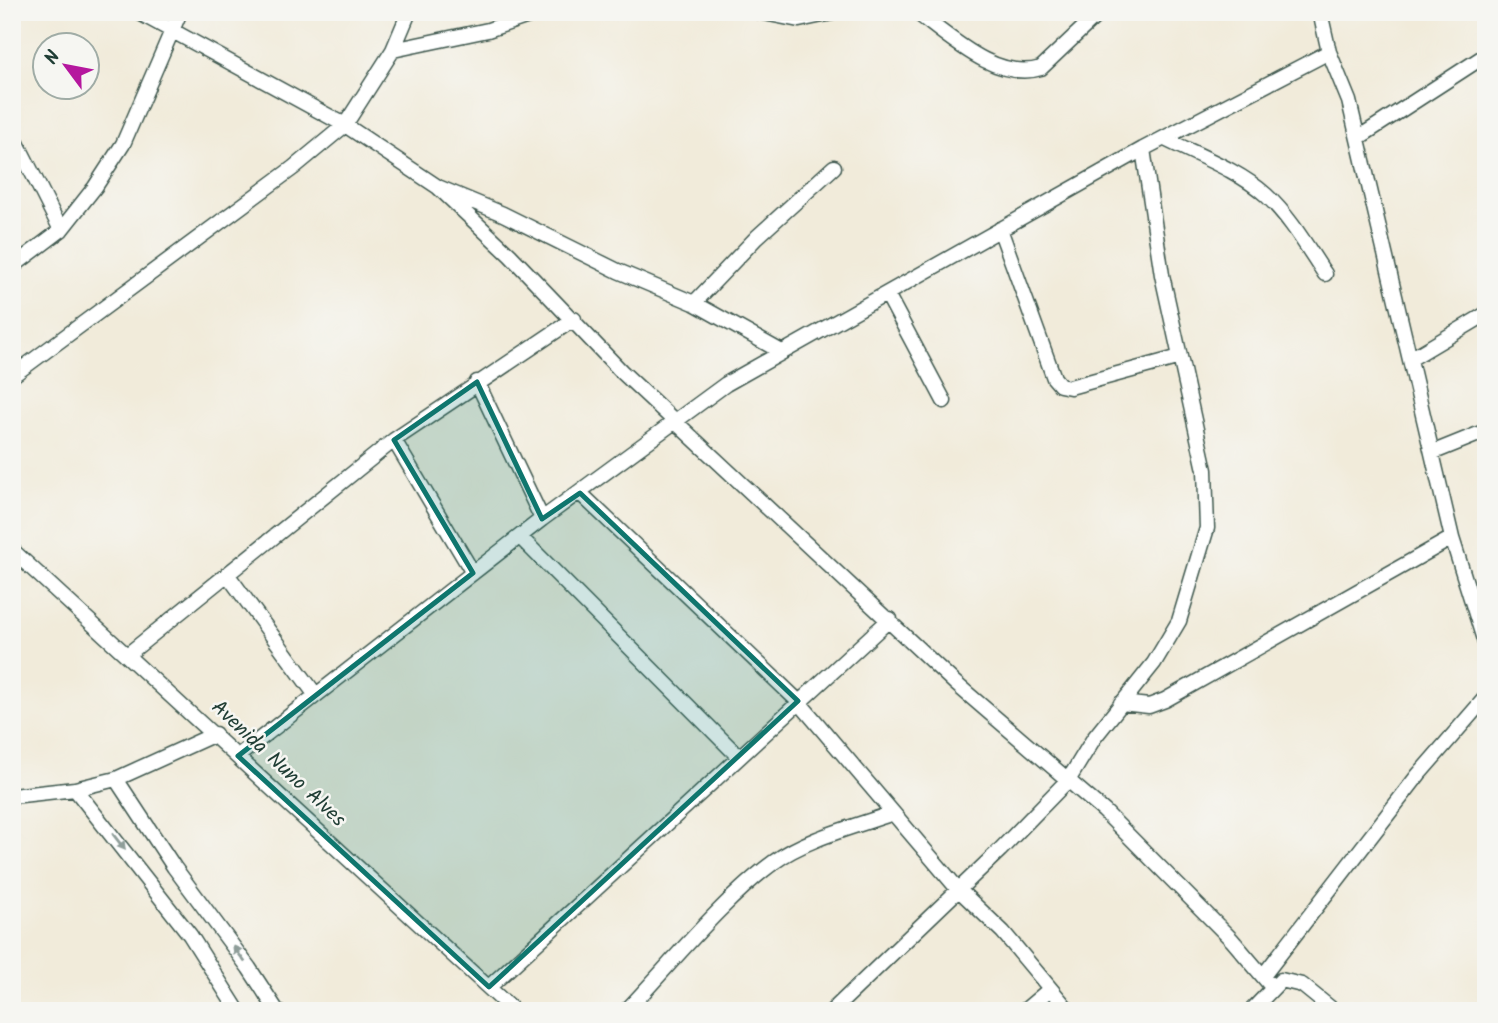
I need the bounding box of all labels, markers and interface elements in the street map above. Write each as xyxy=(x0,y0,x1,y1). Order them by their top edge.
north arrow xyxy=(32,32,102,102)
text: N xyxy=(37,45,69,71)
street label: Avenida Nuno Alves xyxy=(203,692,353,836)
one-way arrow xyxy=(111,832,126,850)
one-way arrow xyxy=(232,945,246,963)

